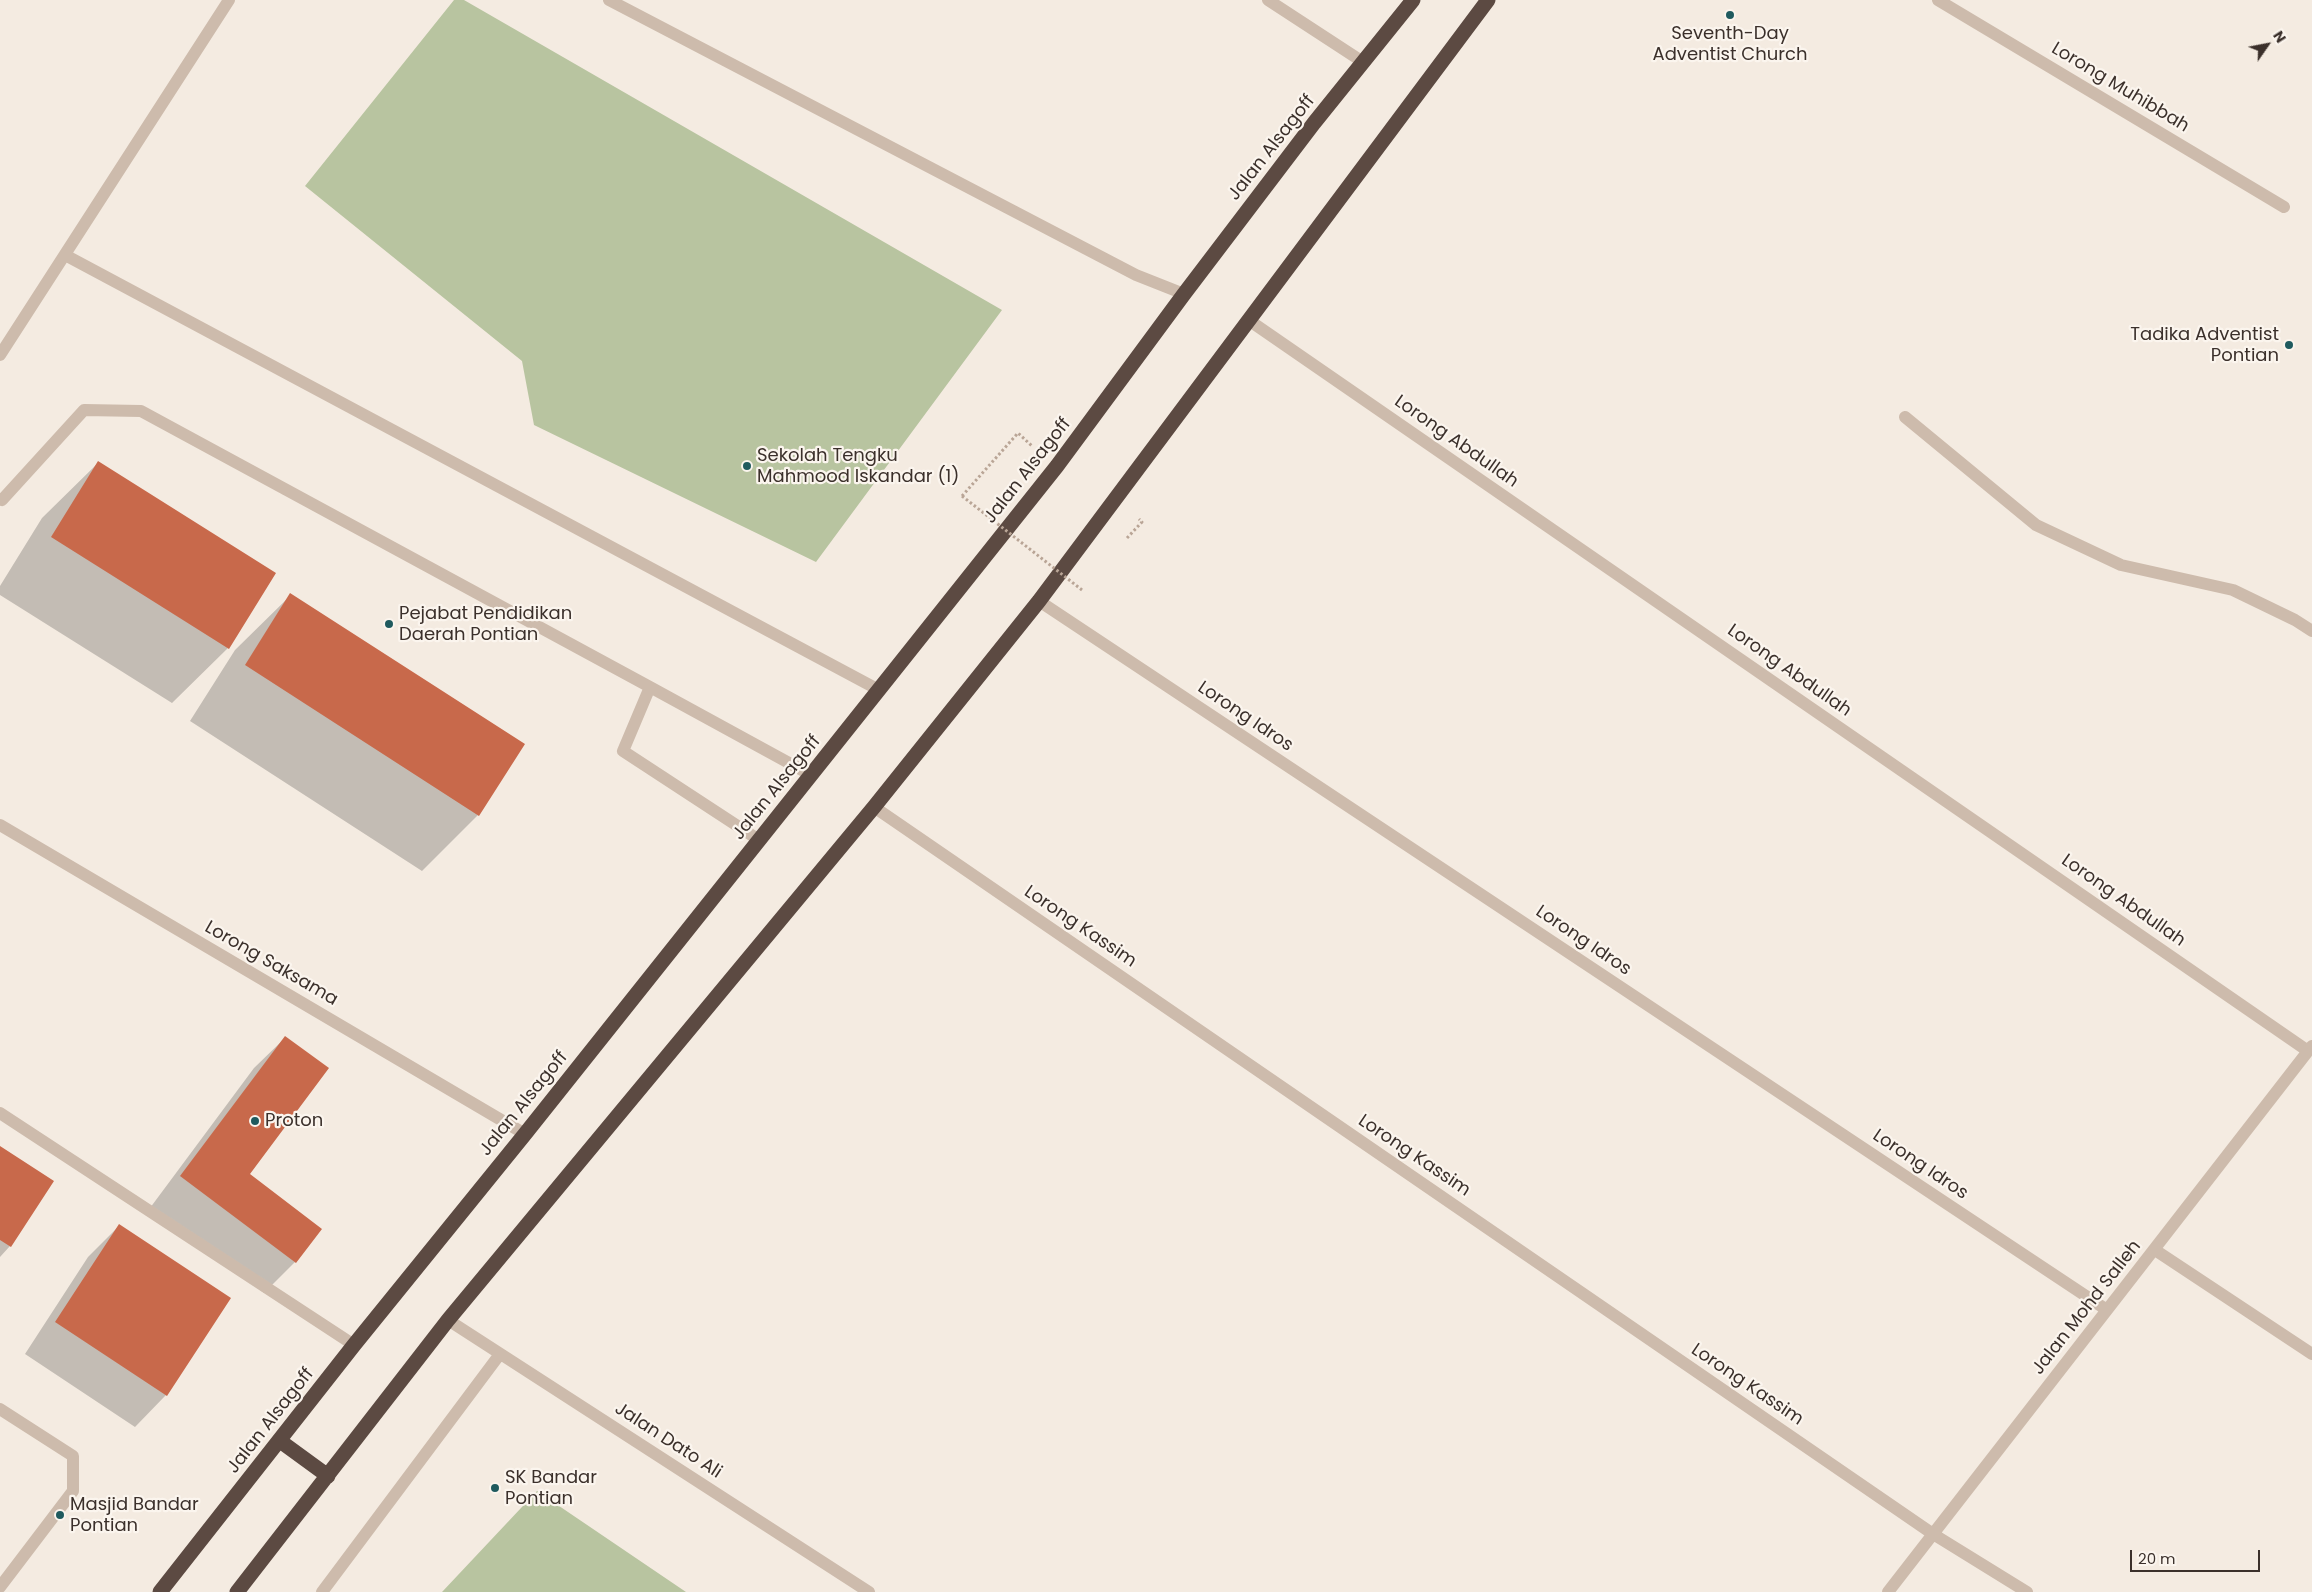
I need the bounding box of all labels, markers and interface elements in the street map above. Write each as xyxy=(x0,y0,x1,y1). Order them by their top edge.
marker: Seventh-Day Adventist Church xyxy=(1724,9,1736,21)
north arrow xyxy=(2242,20,2292,70)
place label: Seventh-Day Adventist Church xyxy=(1653,23,1807,66)
text: N xyxy=(2268,27,2291,47)
street label: Lorong Muhibbah xyxy=(2047,38,2193,138)
street label: Jalan Alsagoff xyxy=(1224,91,1320,205)
place label: Tadika Adventist Pontian xyxy=(2130,324,2279,366)
marker: Tadika Adventist Pontian xyxy=(2283,339,2295,351)
street label: Lorong Abdullah xyxy=(1390,391,1522,493)
street label: Jalan Alsagoff xyxy=(980,414,1076,528)
place label: Sekolah Tengku Mahmood Iskandar (1) xyxy=(757,445,959,488)
marker: Sekolah Tengku Mahmood Iskandar (1) xyxy=(741,460,753,472)
place label: Pejabat Pendidikan Daerah Pontian xyxy=(399,603,572,646)
marker: Pejabat Pendidikan Daerah Pontian xyxy=(383,618,395,630)
street label: Lorong Abdullah xyxy=(1723,620,1855,722)
street label: Lorong Idros xyxy=(1193,677,1297,757)
street label: Jalan Alsagoff xyxy=(728,731,826,845)
street label: Lorong Abdullah xyxy=(2057,850,2189,952)
street label: Lorong Kassim xyxy=(1020,881,1140,973)
street label: Lorong Idros xyxy=(1531,901,1635,981)
street label: Lorong Saksama xyxy=(201,917,341,1011)
street label: Jalan Alsagoff xyxy=(475,1047,573,1161)
place label: Proton xyxy=(265,1110,323,1132)
street label: Lorong Kassim xyxy=(1354,1110,1474,1202)
marker: Proton xyxy=(249,1115,261,1127)
street label: Lorong Idros xyxy=(1868,1125,1972,1205)
street label: Jalan Mohd Salleh xyxy=(2028,1237,2146,1379)
street label: Lorong Kassim xyxy=(1687,1339,1807,1431)
street label: Jalan Alsagoff xyxy=(223,1364,319,1478)
street label: Jalan Dato Ali xyxy=(610,1398,726,1484)
place label: SK Bandar Pontian xyxy=(505,1467,597,1510)
marker: SK Bandar Pontian xyxy=(489,1482,501,1494)
place label: Masjid Bandar Pontian xyxy=(70,1494,199,1536)
marker: Masjid Bandar Pontian xyxy=(54,1509,66,1521)
scale bar xyxy=(2132,1540,2262,1572)
text: 20 m xyxy=(2138,1548,2176,1569)

